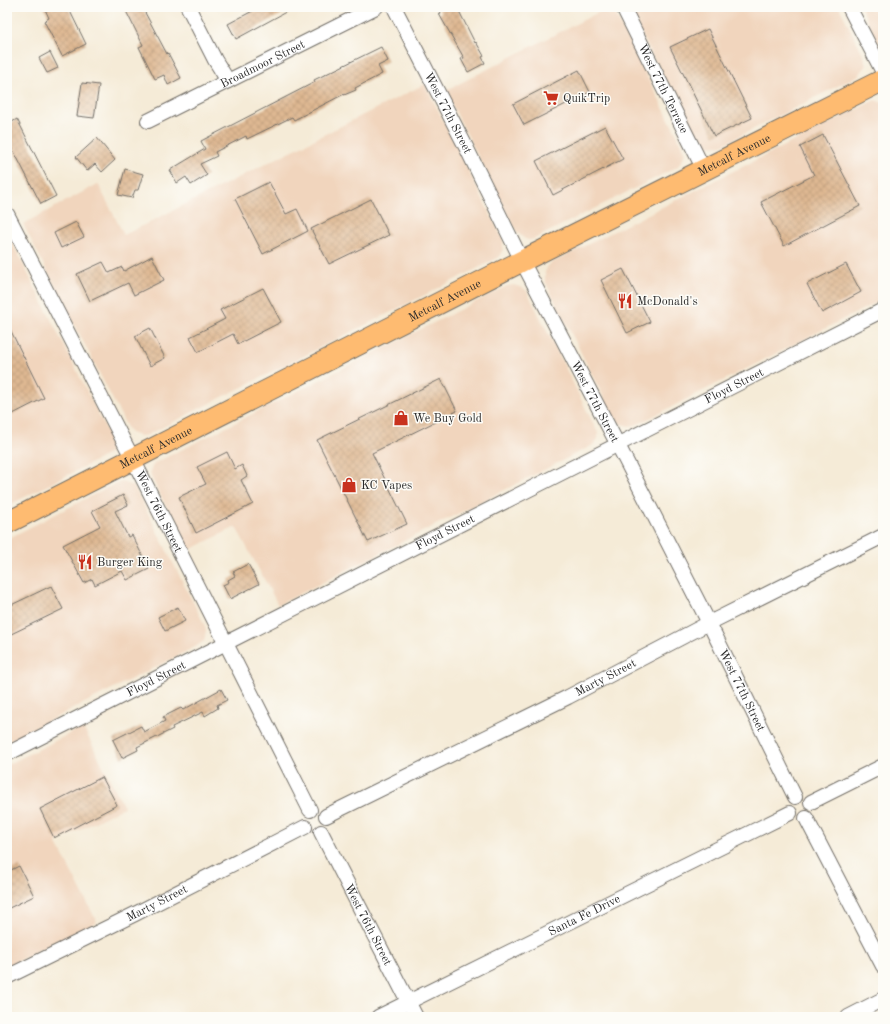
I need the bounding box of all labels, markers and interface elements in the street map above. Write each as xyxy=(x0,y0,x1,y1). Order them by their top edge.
street label: Broadmoor Street xyxy=(219,39,307,91)
street label: West 77th Terrace xyxy=(635,42,690,136)
street label: West 77th Street xyxy=(422,71,473,156)
supermarket icon: QuikTrip xyxy=(542,89,560,107)
place label: QuikTrip xyxy=(563,93,610,105)
street label: Metcalf Avenue xyxy=(696,132,773,179)
street label: Metcalf Avenue xyxy=(407,278,484,325)
restaurant icon: McDonald's xyxy=(616,292,634,310)
place label: McDonald's xyxy=(637,296,698,308)
street label: West 77th Street xyxy=(568,359,621,445)
street label: Floyd Street xyxy=(703,366,766,406)
shop icon: We Buy Gold xyxy=(392,409,410,427)
place label: We Buy Gold xyxy=(413,413,482,425)
street label: Metcalf Avenue xyxy=(118,425,195,472)
street label: West 76th Street xyxy=(133,469,184,555)
shop icon: KC Vapes xyxy=(340,476,358,494)
place label: KC Vapes xyxy=(361,480,412,492)
street label: Floyd Street xyxy=(414,513,477,553)
restaurant icon: Burger King xyxy=(76,553,94,571)
place label: Burger King xyxy=(97,557,163,569)
street label: West 77th Street xyxy=(716,648,767,734)
street label: Marty Street xyxy=(574,657,638,699)
street label: Floyd Street xyxy=(125,659,188,699)
street label: West 76th Street xyxy=(342,882,393,968)
street label: Marty Street xyxy=(125,883,190,924)
street label: Santa Fe Drive xyxy=(547,893,623,939)

